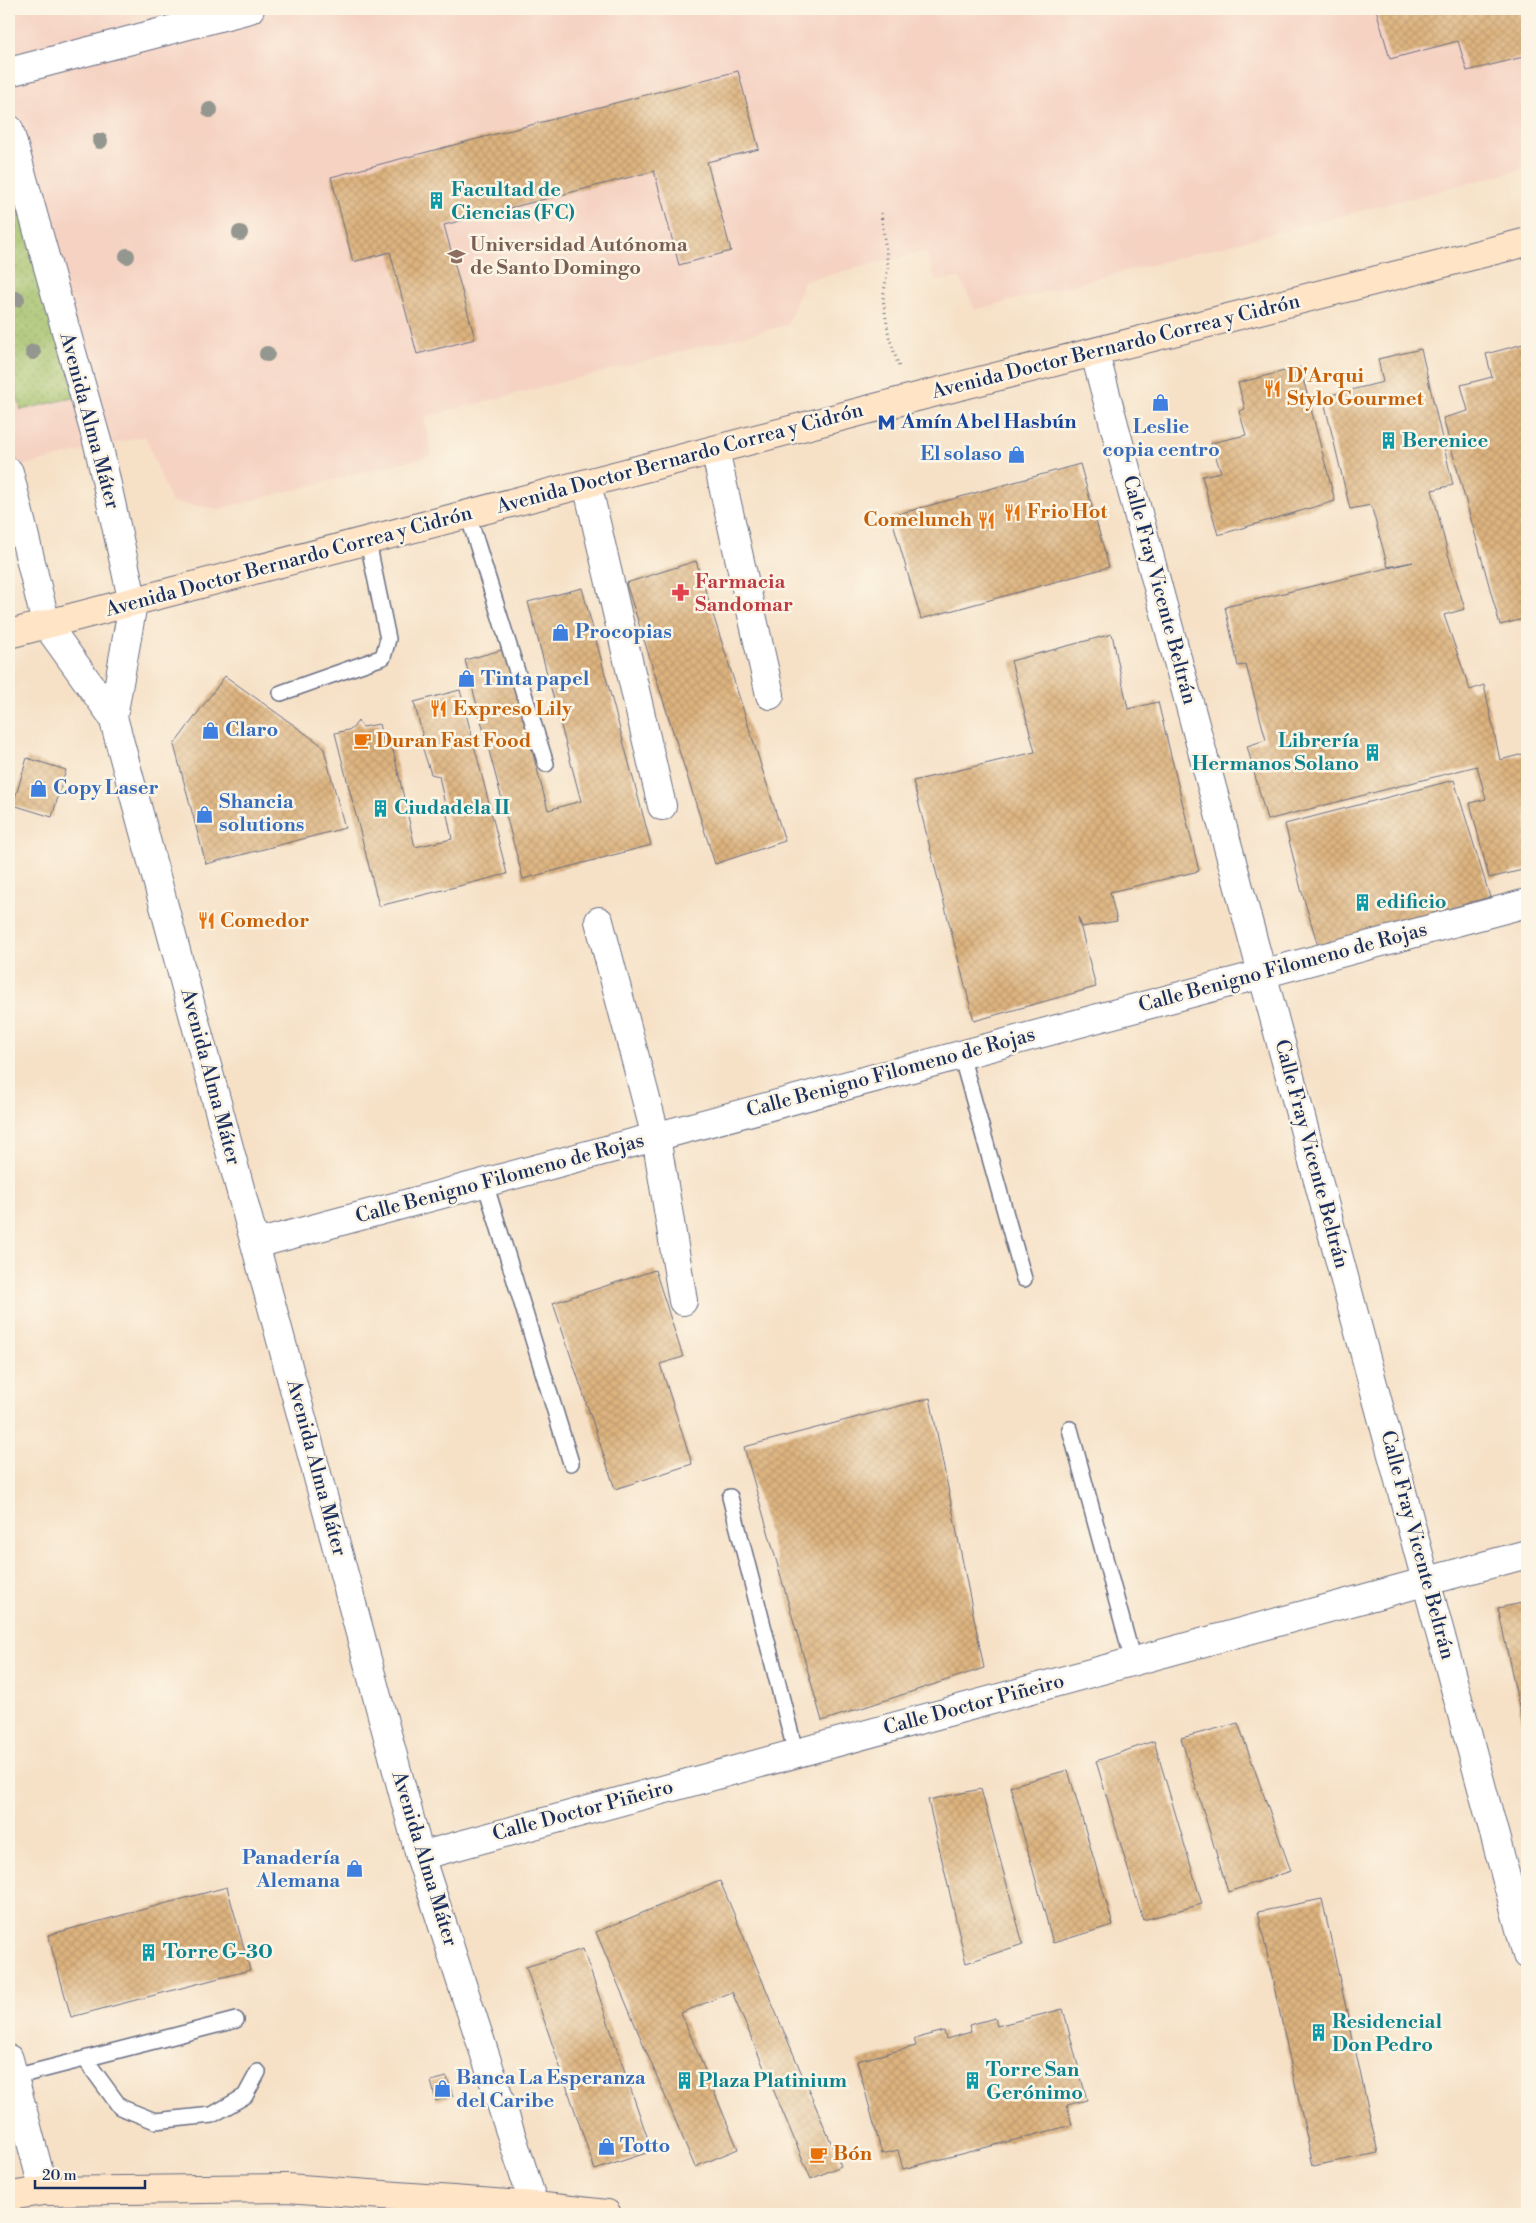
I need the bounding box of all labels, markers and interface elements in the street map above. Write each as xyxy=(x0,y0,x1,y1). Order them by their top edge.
place label: Facultad de Ciencias (FC) xyxy=(451,178,575,226)
building icon: Facultad de Ciencias (FC) xyxy=(427,191,447,211)
place label: Universidad Autónoma de Santo Domingo xyxy=(470,233,688,281)
school or university icon: Universidad Autónoma de Santo Domingo xyxy=(446,246,466,266)
street label: Avenida Doctor Bernardo Correa y Cidrón xyxy=(928,289,1303,405)
street label: Avenida Alma Máter xyxy=(53,329,125,512)
place label: D'Arqui Stylo Gourmet xyxy=(1287,364,1424,412)
restaurant icon: D'Arqui Stylo Gourmet xyxy=(1263,378,1283,398)
shop icon: Leslie copia centro xyxy=(1151,393,1171,413)
street label: Avenida Doctor Bernardo Correa y Cidrón xyxy=(493,398,866,520)
place label: Amín Abel Hasbún xyxy=(900,410,1077,435)
metro station icon: Amín Abel Hasbún xyxy=(877,412,897,432)
place label: Leslie copia centro xyxy=(1102,415,1220,463)
place label: Berenice xyxy=(1402,429,1489,454)
building icon: Berenice xyxy=(1378,431,1398,451)
place label: El solaso xyxy=(920,442,1002,467)
shop icon: El solaso xyxy=(1006,444,1026,464)
street label: Calle Fray Vicente Beltrán xyxy=(1116,473,1202,707)
place label: Frio Hot xyxy=(1027,500,1108,525)
street label: Avenida Doctor Bernardo Correa y Cidrón xyxy=(102,501,475,623)
restaurant icon: Frio Hot xyxy=(1003,502,1023,522)
place label: Comelunch xyxy=(863,508,973,533)
restaurant icon: Comelunch xyxy=(976,510,996,530)
place label: Farmacia Sandomar xyxy=(695,570,793,618)
pharmacy icon: Farmacia Sandomar xyxy=(671,583,691,603)
place label: Procopias xyxy=(575,620,672,645)
shop icon: Procopias xyxy=(551,622,571,642)
place label: Tinta papel xyxy=(481,667,590,692)
shop icon: Tinta papel xyxy=(457,669,477,689)
place label: Expreso Lily xyxy=(453,697,573,722)
restaurant icon: Expreso Lily xyxy=(429,699,449,719)
place label: Claro xyxy=(225,718,278,743)
shop icon: Claro xyxy=(201,720,221,740)
place label: Duran Fast Food xyxy=(376,729,532,754)
place label: Librería Hermanos Solano xyxy=(1192,729,1359,777)
cafe icon: Duran Fast Food xyxy=(352,731,372,751)
building icon: Librería Hermanos Solano xyxy=(1363,743,1383,763)
place label: Copy Laser xyxy=(53,776,159,801)
shop icon: Copy Laser xyxy=(29,778,49,798)
place label: Shancia solutions xyxy=(219,790,304,838)
place label: Ciudadela II xyxy=(394,796,510,821)
building icon: Ciudadela II xyxy=(370,798,390,818)
shop icon: Shancia solutions xyxy=(195,804,215,824)
place label: edificio xyxy=(1376,890,1447,915)
building icon: edificio xyxy=(1352,892,1372,912)
place label: Comedor xyxy=(220,909,309,934)
restaurant icon: Comedor xyxy=(196,911,216,931)
street label: Calle Benigno Filomeno de Rojas xyxy=(1136,917,1430,1019)
street label: Avenida Alma Máter xyxy=(174,985,246,1168)
street label: Calle Benigno Filomeno de Rojas xyxy=(744,1022,1038,1124)
street label: Calle Fray Vicente Beltrán xyxy=(1268,1037,1354,1271)
street label: Calle Benigno Filomeno de Rojas xyxy=(353,1128,647,1230)
street label: Avenida Alma Máter xyxy=(280,1376,352,1559)
street label: Calle Fray Vicente Beltrán xyxy=(1374,1428,1460,1662)
street label: Calle Doctor Piñeiro xyxy=(881,1669,1067,1741)
street label: Avenida Alma Máter xyxy=(385,1768,463,1950)
street label: Calle Doctor Piñeiro xyxy=(490,1775,676,1847)
place label: Panadería Alemana xyxy=(242,1846,340,1894)
shop icon: Panadería Alemana xyxy=(344,1859,364,1879)
place label: Torre G-30 xyxy=(163,1940,273,1965)
building icon: Torre G-30 xyxy=(139,1942,159,1962)
place label: Residencial Don Pedro xyxy=(1332,2010,1442,2058)
building icon: Residencial Don Pedro xyxy=(1308,2023,1328,2043)
place label: Torre San Gerónimo xyxy=(986,2058,1083,2106)
place label: Banca La Esperanza del Caribe xyxy=(456,2066,646,2114)
place label: Plaza Platinium xyxy=(698,2069,847,2094)
building icon: Plaza Platinium xyxy=(674,2071,694,2091)
building icon: Torre San Gerónimo xyxy=(962,2071,982,2091)
shop icon: Banca La Esperanza del Caribe xyxy=(432,2079,452,2099)
place label: Totto xyxy=(620,2134,670,2159)
shop icon: Totto xyxy=(596,2136,616,2156)
place label: Bón xyxy=(833,2142,873,2167)
cafe icon: Bón xyxy=(809,2144,829,2164)
scale bar xyxy=(35,2158,145,2190)
text: 20 m xyxy=(42,2166,77,2185)

